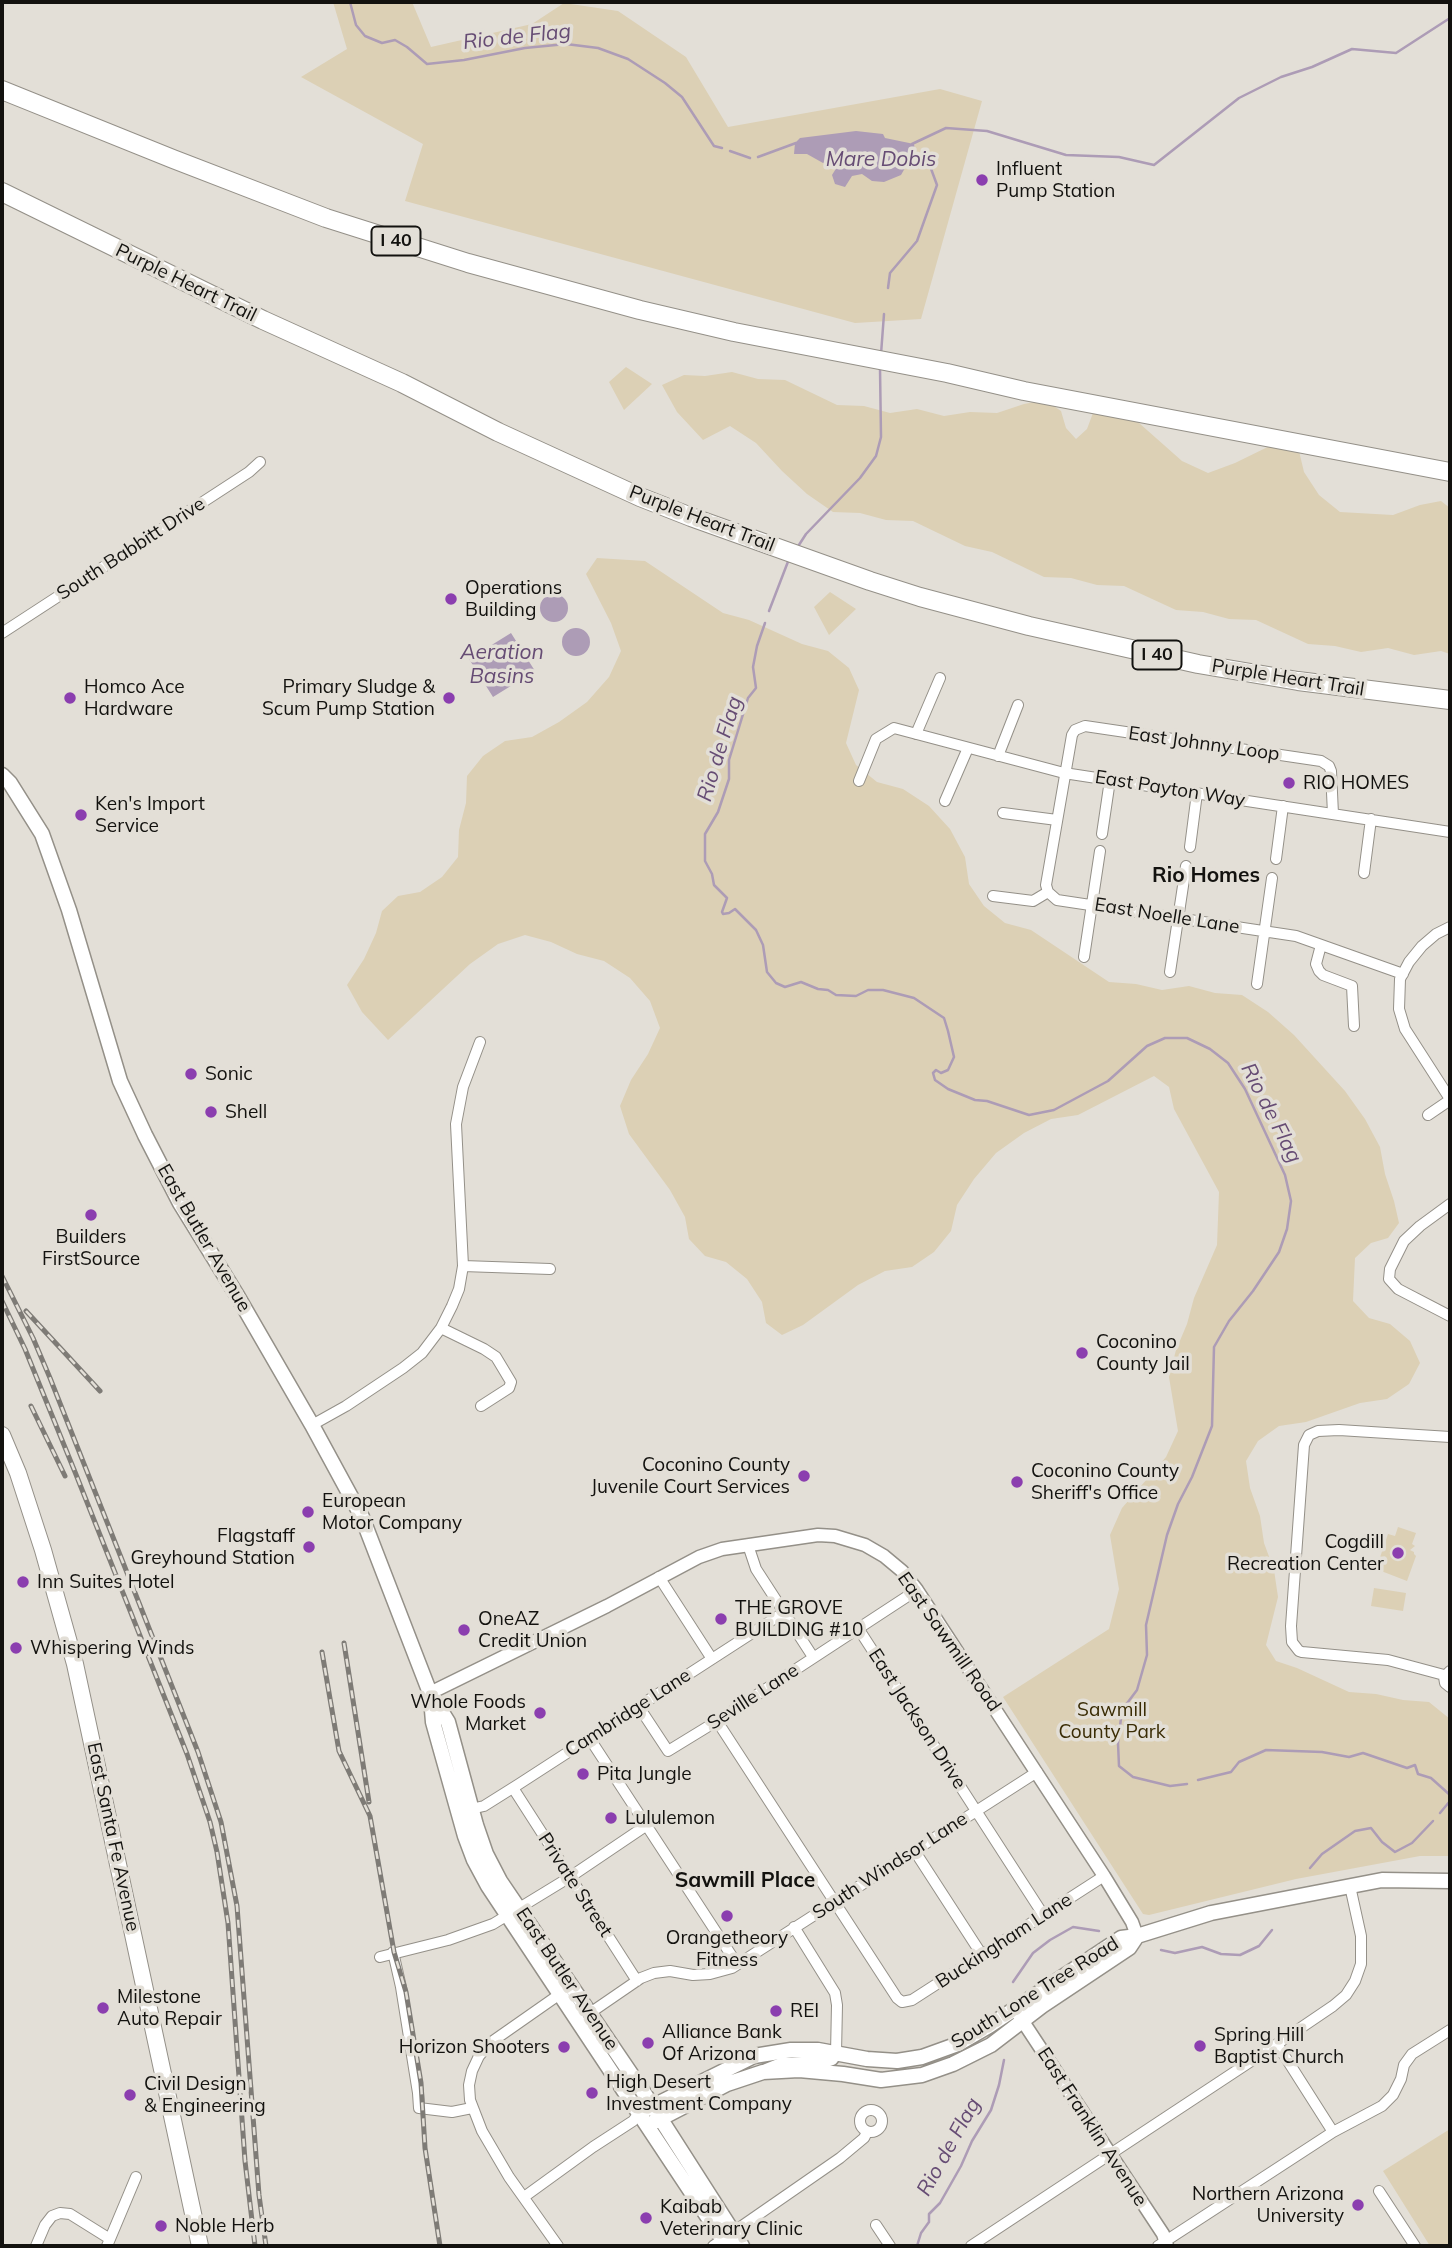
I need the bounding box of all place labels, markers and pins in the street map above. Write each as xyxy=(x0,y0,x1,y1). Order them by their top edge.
place label: Influent Pump Station xyxy=(996,158,1115,202)
marker: Influent Pump Station xyxy=(974,172,990,188)
place label: Operations Building xyxy=(465,577,562,621)
marker: Operations Building xyxy=(443,591,459,607)
place label: Homco Ace Hardware xyxy=(84,676,185,720)
place label: Primary Sludge & Scum Pump Station xyxy=(262,676,435,720)
marker: Homco Ace Hardware xyxy=(62,690,78,706)
marker: Primary Sludge & Scum Pump Station xyxy=(441,690,457,706)
place label: RIO HOMES xyxy=(1303,772,1409,794)
marker: RIO HOMES xyxy=(1281,775,1297,791)
place label: Ken's Import Service xyxy=(95,793,205,837)
marker: Ken's Import Service xyxy=(73,807,89,823)
place label: Sonic xyxy=(205,1063,253,1085)
marker: Sonic xyxy=(183,1066,199,1082)
place label: Shell xyxy=(225,1101,267,1123)
marker: Shell xyxy=(203,1104,219,1120)
marker: Builders FirstSource xyxy=(83,1207,99,1223)
place label: Builders FirstSource xyxy=(42,1226,140,1270)
place label: Coconino County Jail xyxy=(1096,1331,1190,1375)
marker: Coconino County Jail xyxy=(1074,1345,1090,1361)
place label: Coconino County Juvenile Court Services xyxy=(591,1454,790,1498)
place label: Coconino County Sheriff's Office xyxy=(1031,1460,1179,1504)
marker: Coconino County Juvenile Court Services xyxy=(796,1468,812,1484)
marker: Coconino County Sheriff's Office xyxy=(1009,1474,1025,1490)
place label: European Motor Company xyxy=(322,1490,462,1534)
marker: European Motor Company xyxy=(300,1504,316,1520)
place label: Flagstaff Greyhound Station xyxy=(131,1525,295,1569)
place label: Cogdill Recreation Center xyxy=(1227,1531,1384,1575)
marker: Flagstaff Greyhound Station xyxy=(301,1539,317,1555)
marker: Cogdill Recreation Center xyxy=(1390,1545,1406,1561)
place label: Inn Suites Hotel xyxy=(37,1571,174,1593)
marker: Inn Suites Hotel xyxy=(15,1574,31,1590)
place label: THE GROVE BUILDING #10 xyxy=(735,1597,863,1641)
place label: OneAZ Credit Union xyxy=(478,1608,587,1652)
marker: THE GROVE BUILDING #10 xyxy=(713,1611,729,1627)
marker: OneAZ Credit Union xyxy=(456,1622,472,1638)
place label: Whispering Winds xyxy=(30,1637,195,1659)
marker: Whispering Winds xyxy=(8,1640,24,1656)
place label: Whole Foods Market xyxy=(410,1691,526,1735)
marker: Whole Foods Market xyxy=(532,1705,548,1721)
place label: Pita Jungle xyxy=(597,1763,692,1785)
marker: Pita Jungle xyxy=(575,1766,591,1782)
place label: Lululemon xyxy=(625,1807,715,1829)
marker: Lululemon xyxy=(603,1810,619,1826)
marker: Orangetheory Fitness xyxy=(719,1908,735,1924)
place label: Orangetheory Fitness xyxy=(666,1927,788,1971)
place label: Milestone Auto Repair xyxy=(117,1986,222,2030)
marker: Milestone Auto Repair xyxy=(95,2000,111,2016)
place label: REI xyxy=(790,2000,819,2022)
marker: REI xyxy=(768,2003,784,2019)
place label: Alliance Bank Of Arizona xyxy=(662,2021,782,2065)
place label: Spring Hill Baptist Church xyxy=(1214,2024,1344,2068)
marker: Alliance Bank Of Arizona xyxy=(640,2035,656,2051)
place label: Horizon Shooters xyxy=(399,2036,550,2058)
marker: Spring Hill Baptist Church xyxy=(1192,2038,1208,2054)
marker: Horizon Shooters xyxy=(556,2039,572,2055)
place label: High Desert Investment Company xyxy=(606,2071,792,2115)
place label: Civil Design & Engineering xyxy=(144,2073,266,2117)
marker: High Desert Investment Company xyxy=(584,2085,600,2101)
marker: Civil Design & Engineering xyxy=(122,2087,138,2103)
place label: Northern Arizona University xyxy=(1192,2183,1344,2227)
place label: Kaibab Veterinary Clinic xyxy=(660,2196,803,2240)
marker: Northern Arizona University xyxy=(1350,2197,1366,2213)
marker: Kaibab Veterinary Clinic xyxy=(638,2210,654,2226)
place label: Noble Herb xyxy=(175,2215,274,2237)
marker: Noble Herb xyxy=(153,2218,169,2234)

